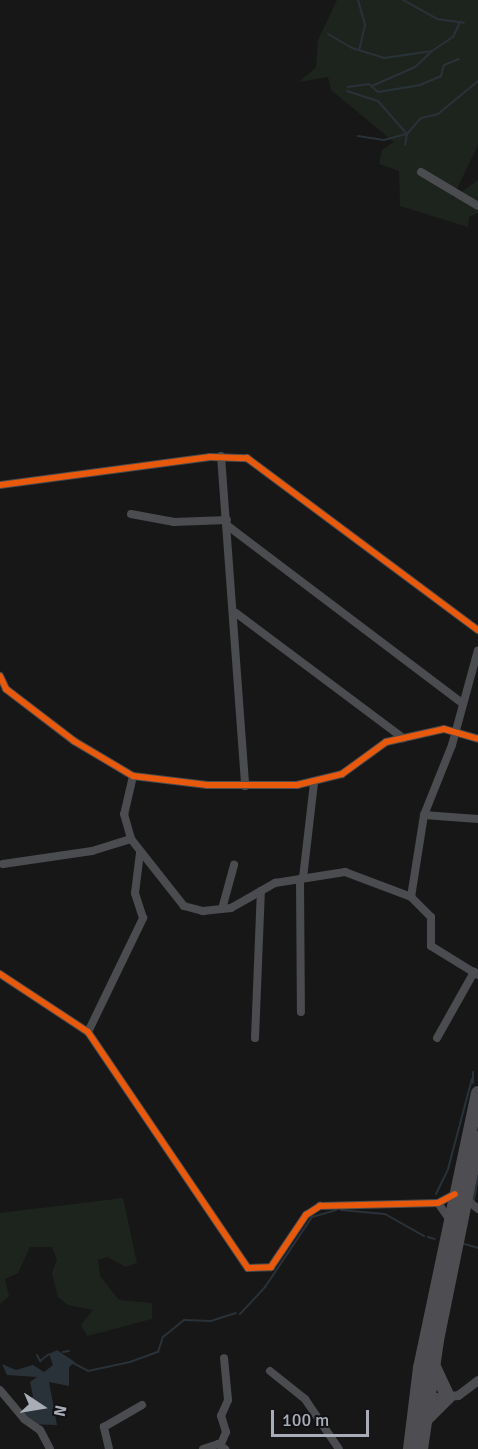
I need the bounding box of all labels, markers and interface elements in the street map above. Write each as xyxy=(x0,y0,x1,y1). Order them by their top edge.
north arrow xyxy=(12,1377,72,1437)
scale bar xyxy=(274,1398,372,1436)
text: N xyxy=(49,1403,71,1418)
text: 100 m xyxy=(282,1409,329,1431)

